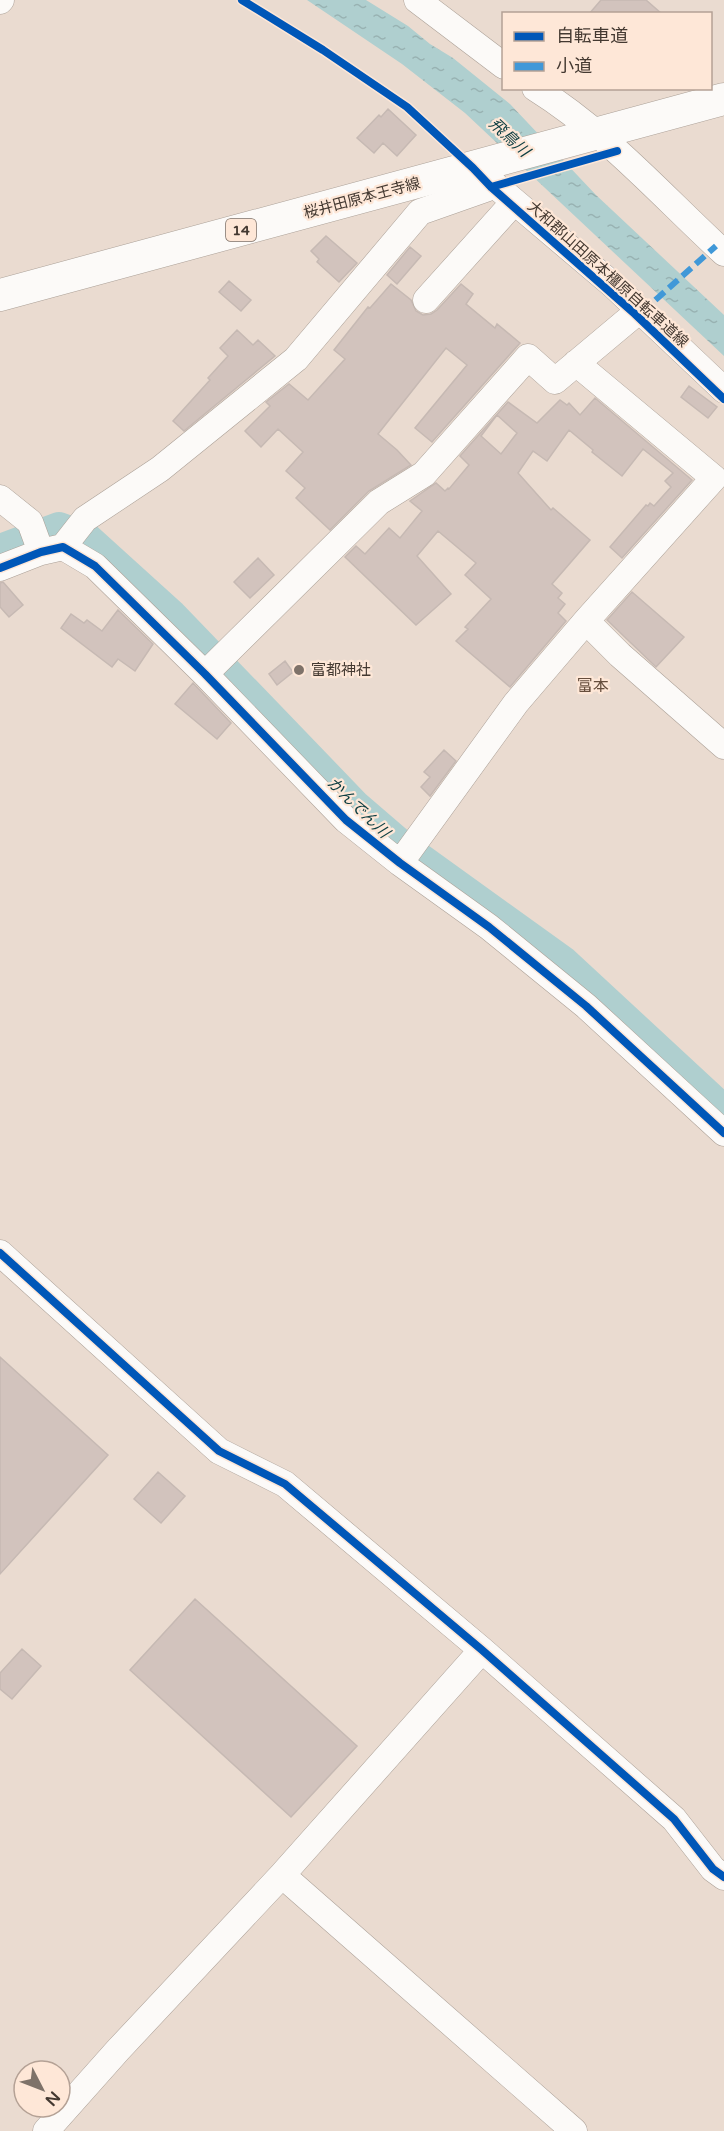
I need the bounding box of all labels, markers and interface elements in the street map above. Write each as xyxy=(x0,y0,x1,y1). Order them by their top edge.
legend xyxy=(502,12,712,90)
text: 自転車道 xyxy=(556,25,628,47)
text: 小道 xyxy=(556,55,592,77)
water label: 飛鳥川 xyxy=(485,114,535,163)
street label: 桜井田原本王寺線 xyxy=(302,174,422,222)
street label: 大和郡山田原本橿原自転車道線 xyxy=(524,197,692,351)
road number: 14 xyxy=(226,219,256,241)
place label: 富都神社 xyxy=(311,661,371,679)
marker: 富都神社 xyxy=(292,663,306,677)
district label: 富本 xyxy=(577,676,609,696)
water label: かんでん川 xyxy=(323,773,395,844)
north arrow xyxy=(12,2059,72,2119)
text: N xyxy=(41,2087,64,2110)

